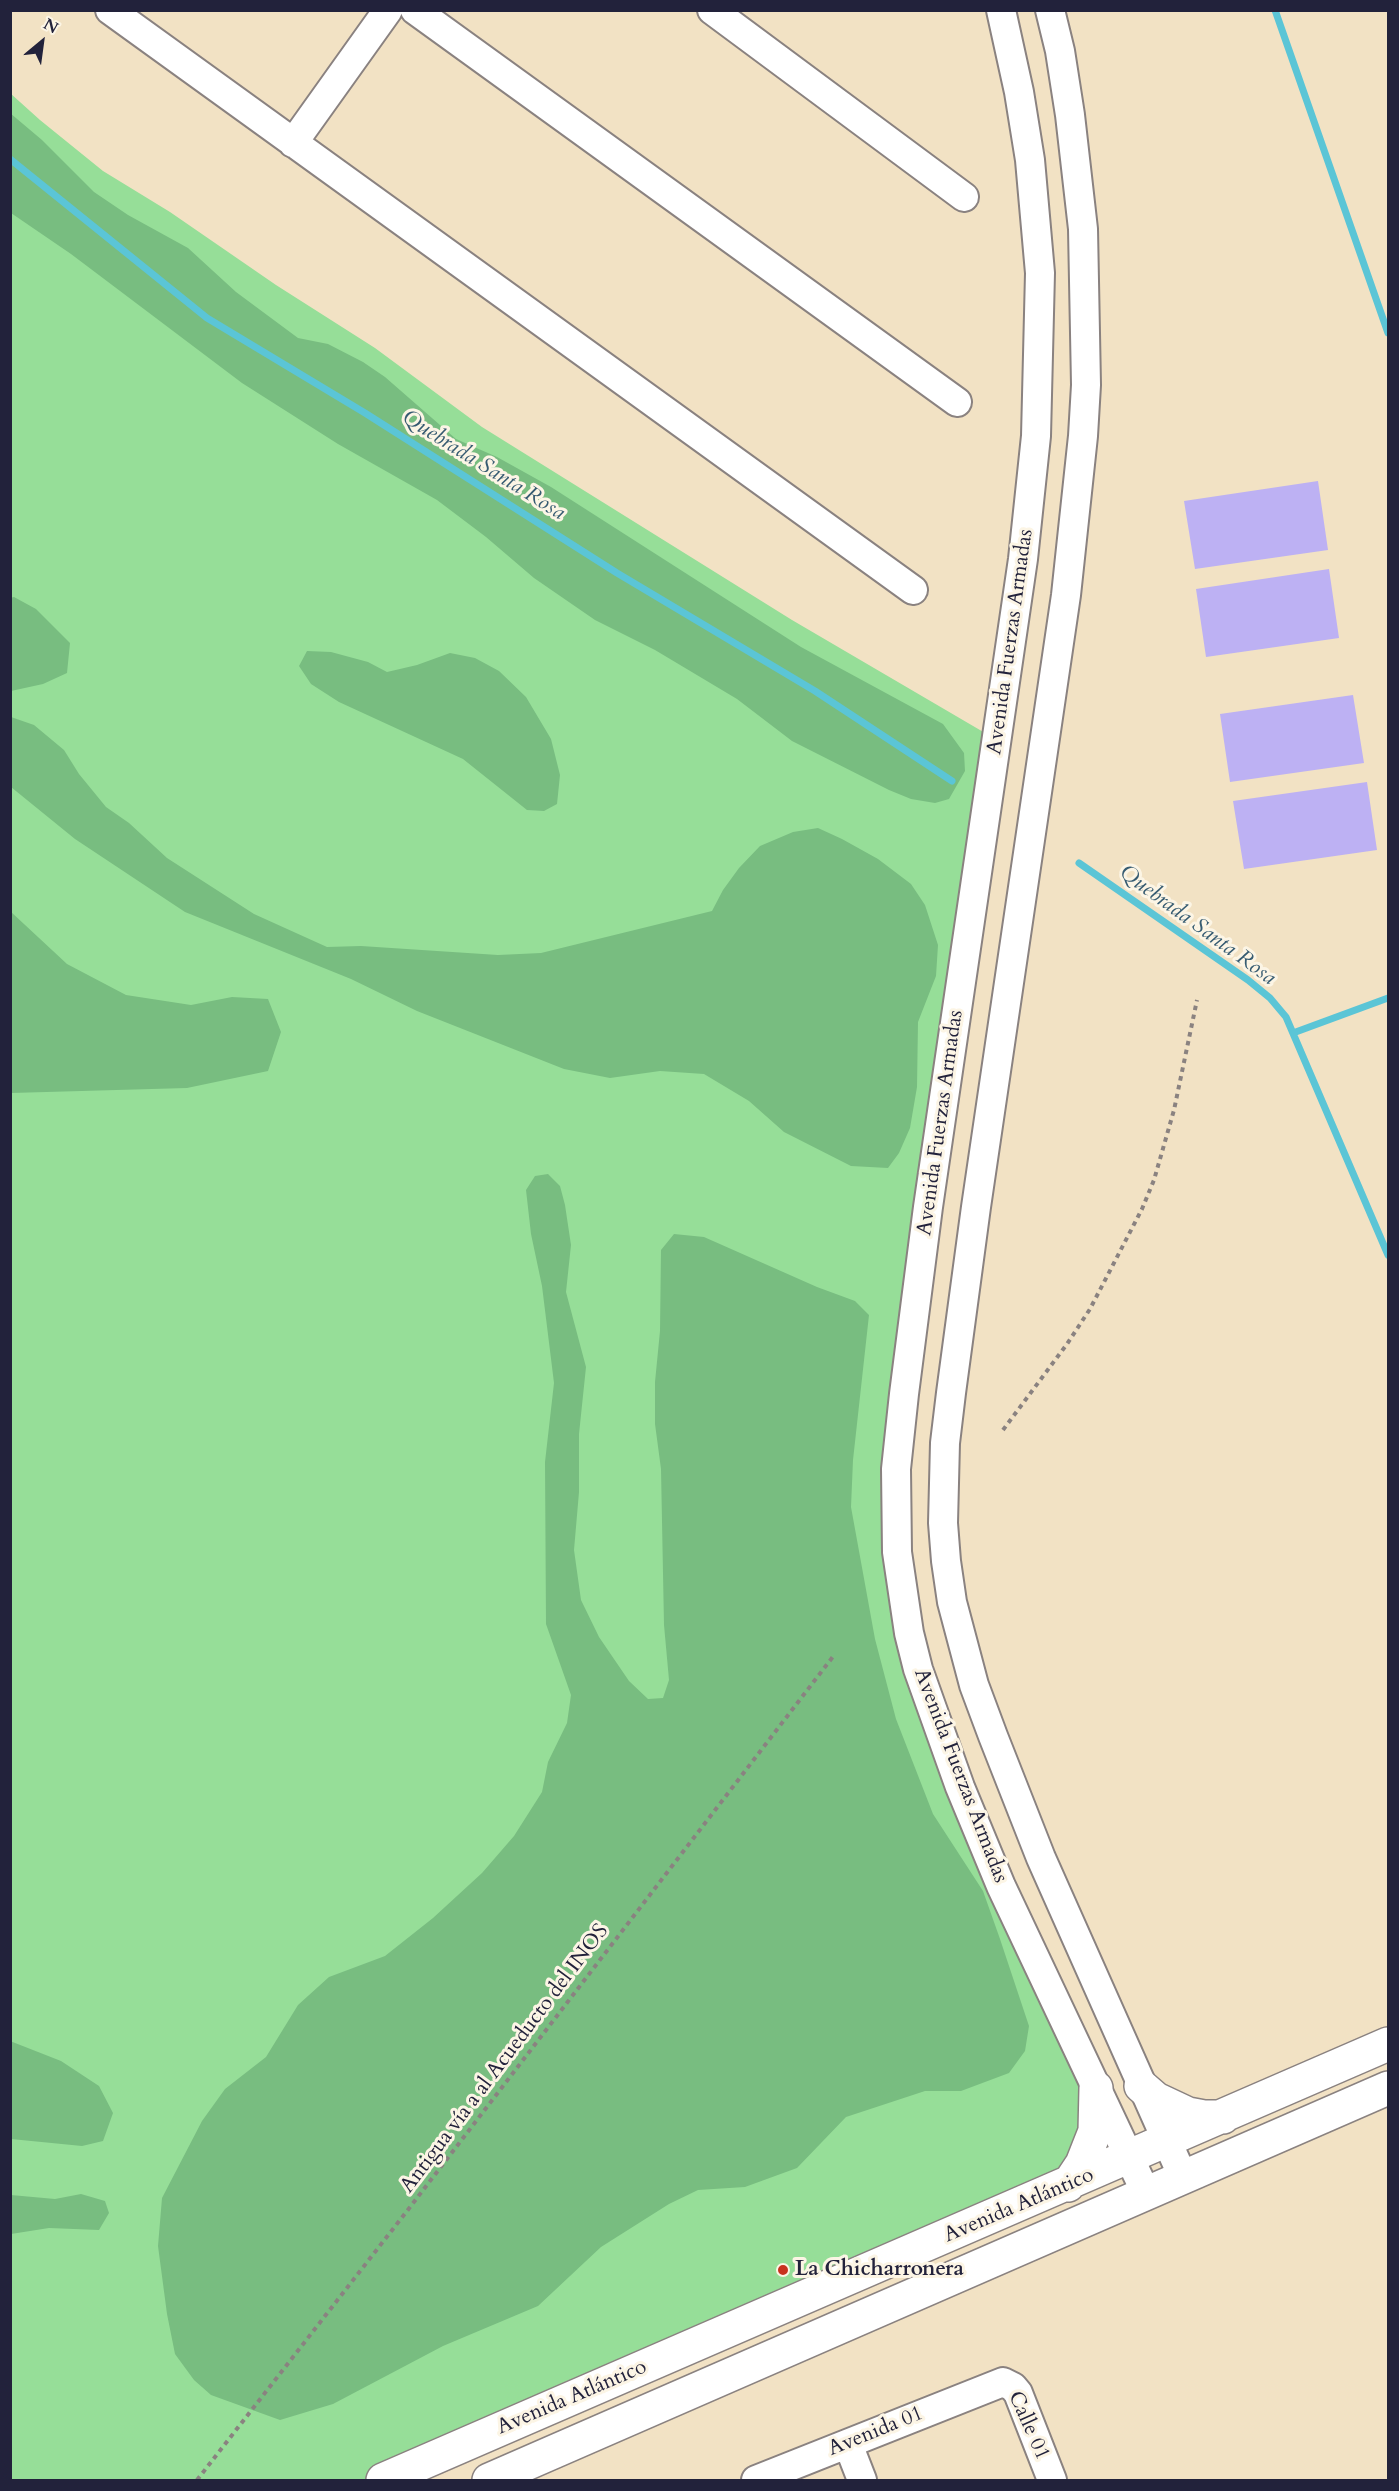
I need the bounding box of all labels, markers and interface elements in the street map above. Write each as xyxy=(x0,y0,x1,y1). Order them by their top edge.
north arrow xyxy=(12,12,72,72)
text: N xyxy=(39,13,62,39)
water label: Quebrada Santa Rosa xyxy=(397,405,569,527)
street label: Avenida Fuerzas Armadas xyxy=(983,528,1039,756)
water label: Quebrada Santa Rosa xyxy=(1113,860,1281,992)
street label: Avenida Fuerzas Armadas xyxy=(913,1009,969,1237)
street label: Avenida Fuerzas Armadas xyxy=(907,1665,1013,1887)
street label: Antigua vía a al Acueducto del INOS xyxy=(396,1919,614,2199)
street label: Avenida Atlántico xyxy=(940,2163,1098,2249)
place label: La Chicharronera xyxy=(795,2257,964,2283)
marker: La Chicharronera xyxy=(776,2263,790,2277)
street label: Avenida Atlántico xyxy=(493,2355,651,2441)
street label: Calle 01 xyxy=(1002,2388,1054,2464)
street label: Avenida 01 xyxy=(825,2402,927,2462)

